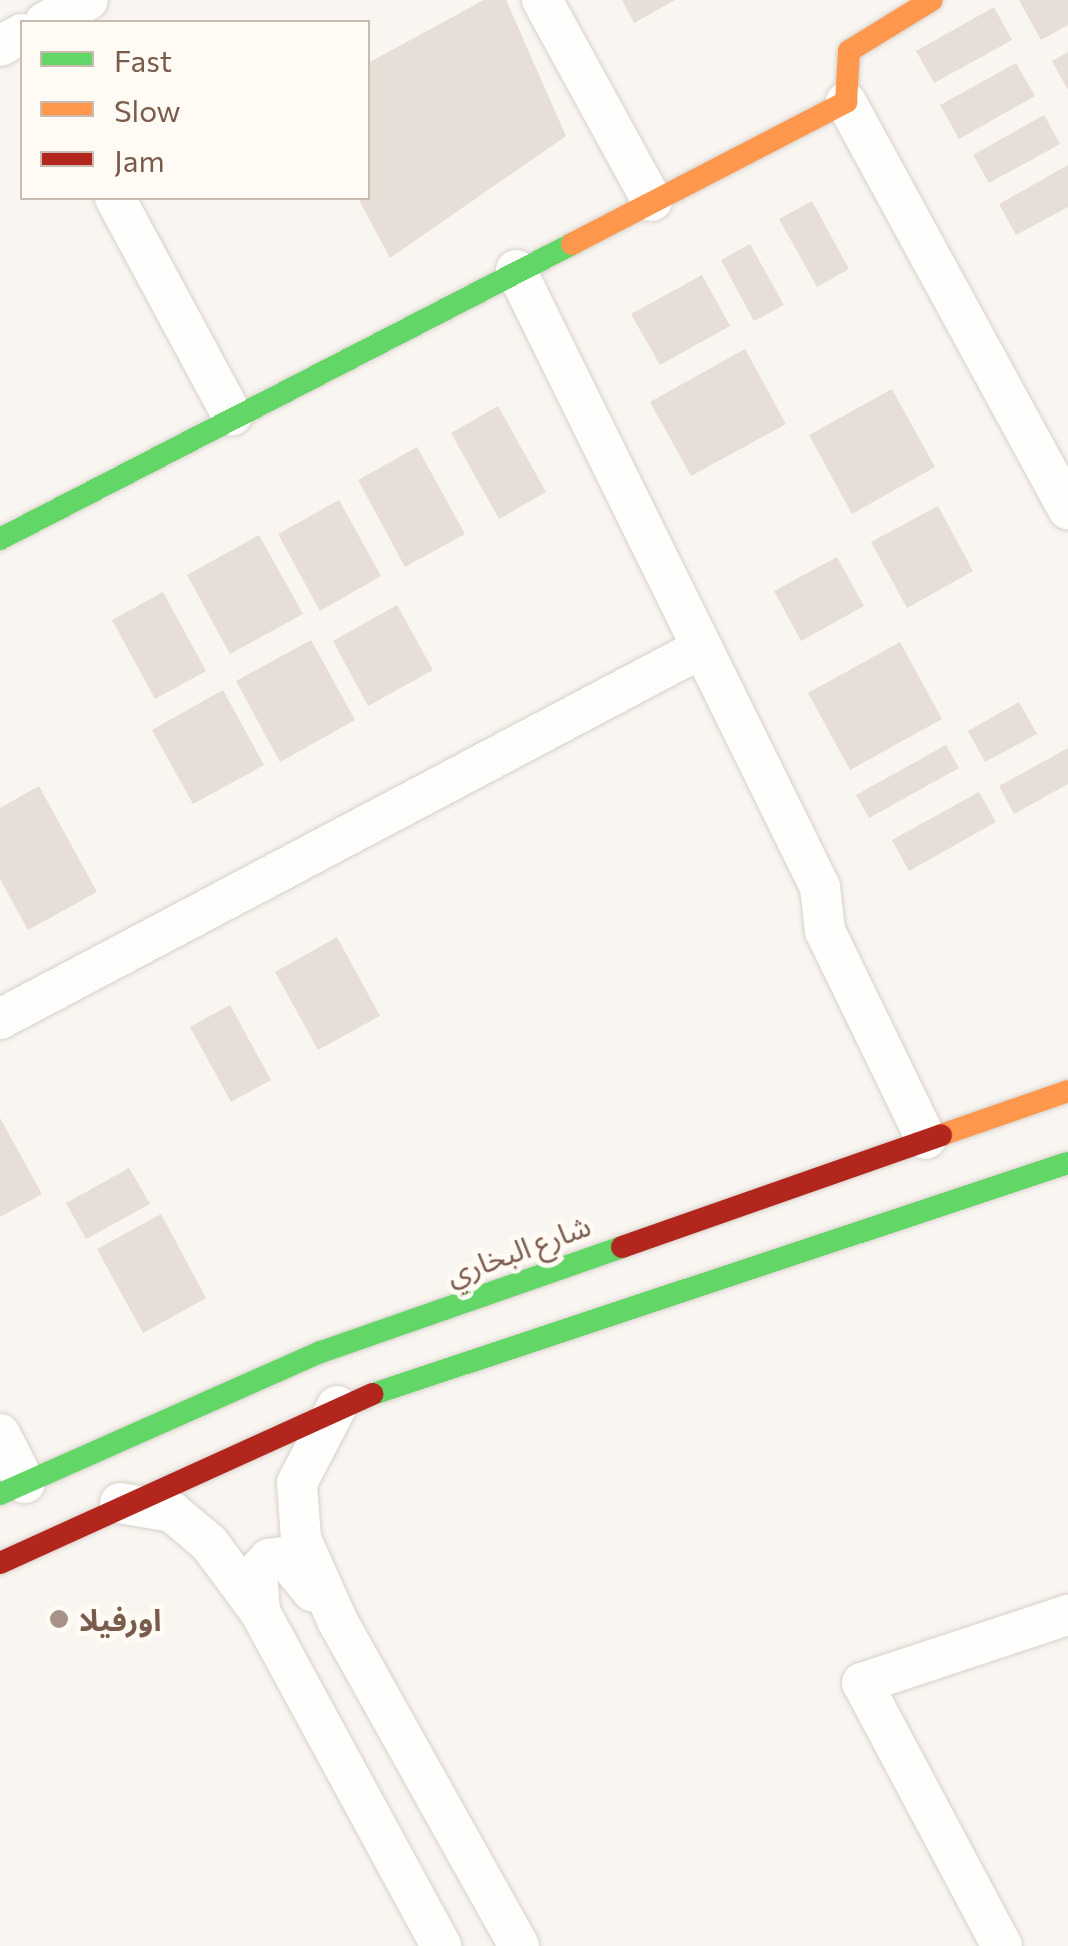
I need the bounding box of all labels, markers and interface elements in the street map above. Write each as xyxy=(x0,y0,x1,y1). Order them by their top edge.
legend xyxy=(20,20,370,200)
text: Fast xyxy=(114,41,172,78)
text: Slow xyxy=(114,91,181,128)
text: Jam xyxy=(114,141,165,178)
street label: شارع البخاري xyxy=(441,1206,595,1292)
place label: اورفيلا xyxy=(79,1601,161,1637)
marker: اورفيلا xyxy=(48,1608,70,1630)

